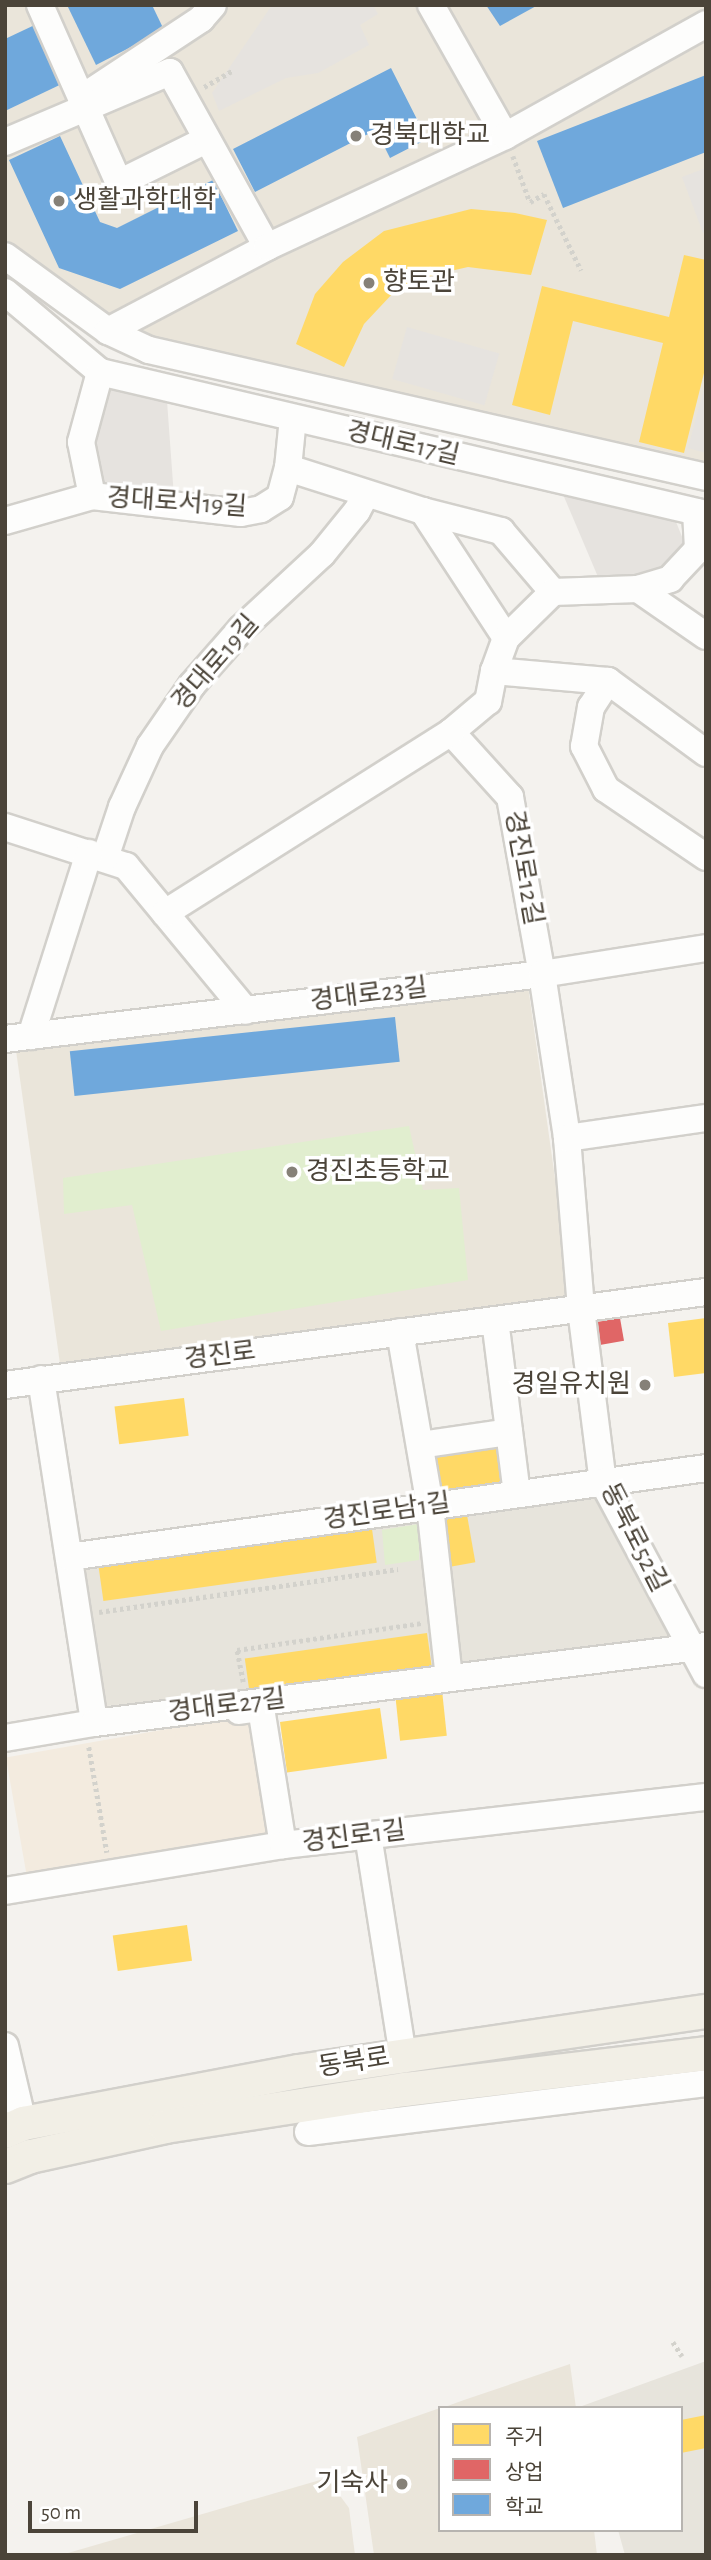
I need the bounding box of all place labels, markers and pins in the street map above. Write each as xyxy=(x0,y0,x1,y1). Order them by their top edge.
place label: 경북대학교 xyxy=(370,120,490,152)
marker: 경북대학교 xyxy=(348,128,364,144)
place label: 생활과학대학 xyxy=(73,185,217,217)
marker: 생활과학대학 xyxy=(51,193,67,209)
place label: 향토관 xyxy=(383,267,455,299)
marker: 향토관 xyxy=(361,275,377,291)
place label: 경진초등학교 xyxy=(306,1156,450,1188)
marker: 경진초등학교 xyxy=(284,1164,300,1180)
place label: 경일유치원 xyxy=(511,1369,631,1401)
marker: 경일유치원 xyxy=(637,1377,653,1393)
place label: 기숙사 xyxy=(316,2468,388,2500)
marker: 기숙사 xyxy=(394,2476,410,2492)

